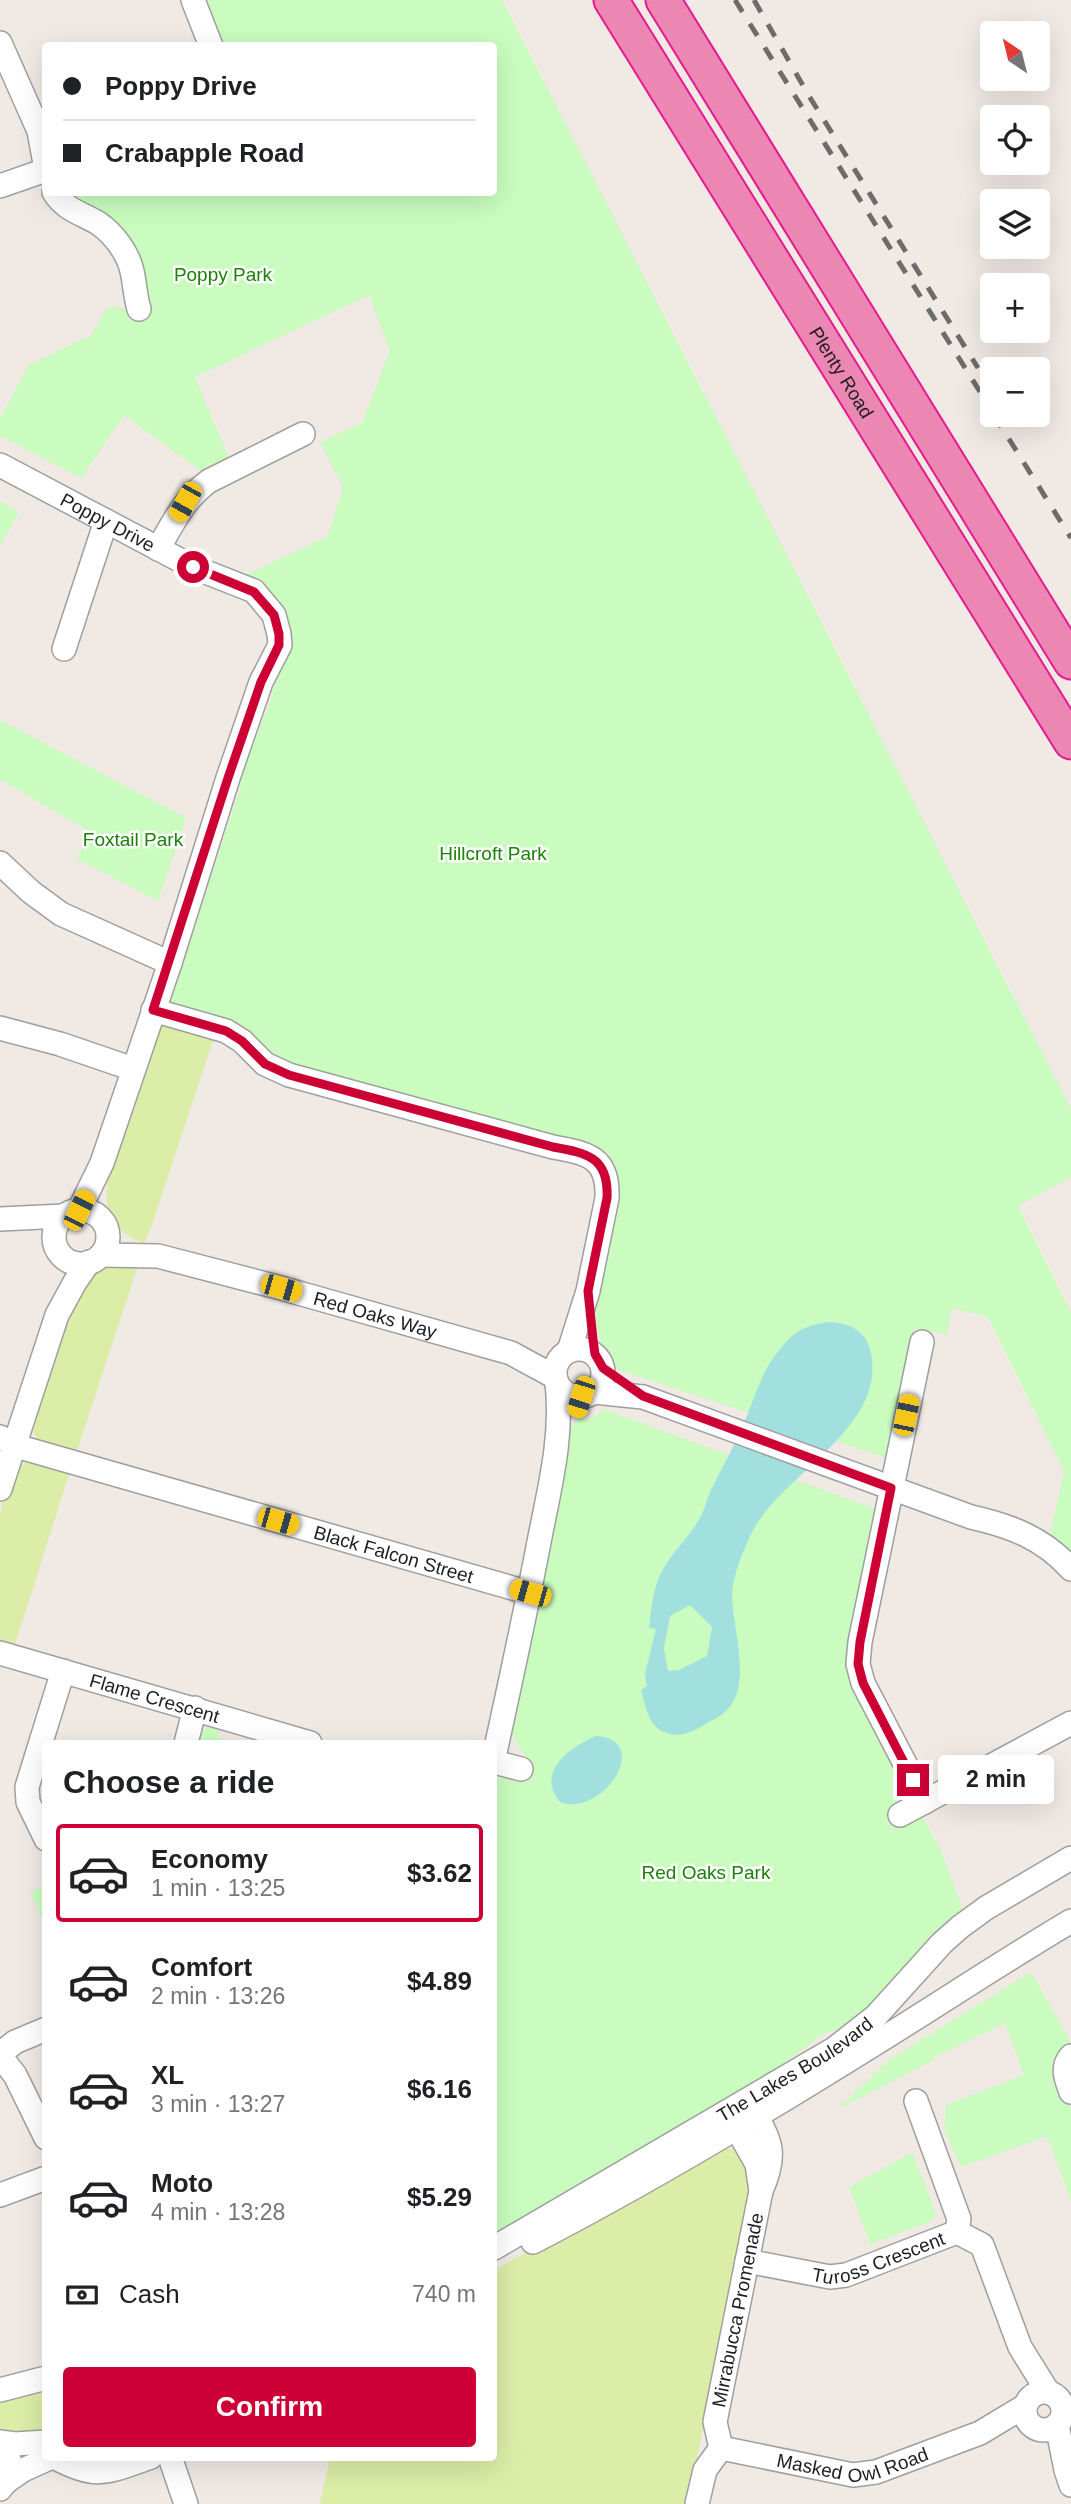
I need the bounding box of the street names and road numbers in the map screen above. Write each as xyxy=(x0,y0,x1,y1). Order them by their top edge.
street label: Plenty Road xyxy=(806,323,878,422)
street label: Poppy Drive xyxy=(57,489,159,555)
street label: Red Oaks Way xyxy=(311,1287,440,1342)
street label: Black Falcon Street xyxy=(311,1521,476,1587)
street label: Flame Crescent xyxy=(87,1669,223,1727)
street label: The Lakes Boulevard xyxy=(713,2012,877,2126)
street label: Mirrabucca Promenade xyxy=(708,2211,767,2409)
street label: Tuross Crescent xyxy=(810,2227,948,2288)
street label: Masked Owl Road xyxy=(775,2443,931,2486)

